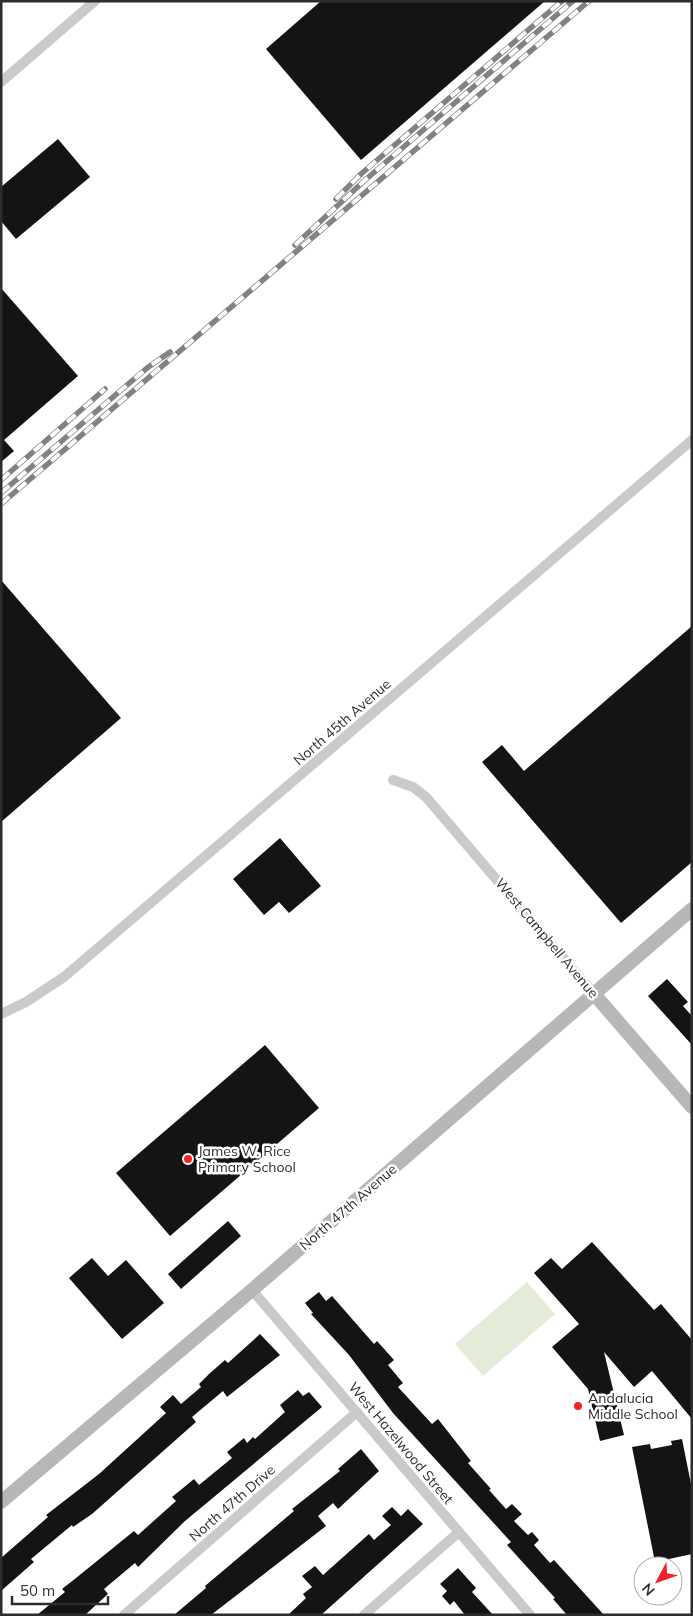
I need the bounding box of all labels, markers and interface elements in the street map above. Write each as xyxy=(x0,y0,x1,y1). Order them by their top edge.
street label: North 45th Avenue xyxy=(290,675,394,769)
street label: West Campbell Avenue xyxy=(491,874,603,1002)
place label: James W. Rice Primary School xyxy=(198,1142,296,1176)
marker: James W. Rice Primary School xyxy=(182,1153,194,1165)
street label: North 47th Avenue xyxy=(296,1160,400,1254)
street label: West Hazelwood Street xyxy=(345,1378,457,1508)
place label: Andalucia Middle School xyxy=(588,1389,678,1423)
marker: Andalucia Middle School xyxy=(572,1400,584,1412)
street label: North 47th Drive xyxy=(185,1461,279,1545)
north arrow xyxy=(633,1556,683,1606)
scale bar xyxy=(12,1574,109,1606)
text: N xyxy=(638,1580,658,1599)
text: 50 m xyxy=(20,1581,55,1600)

